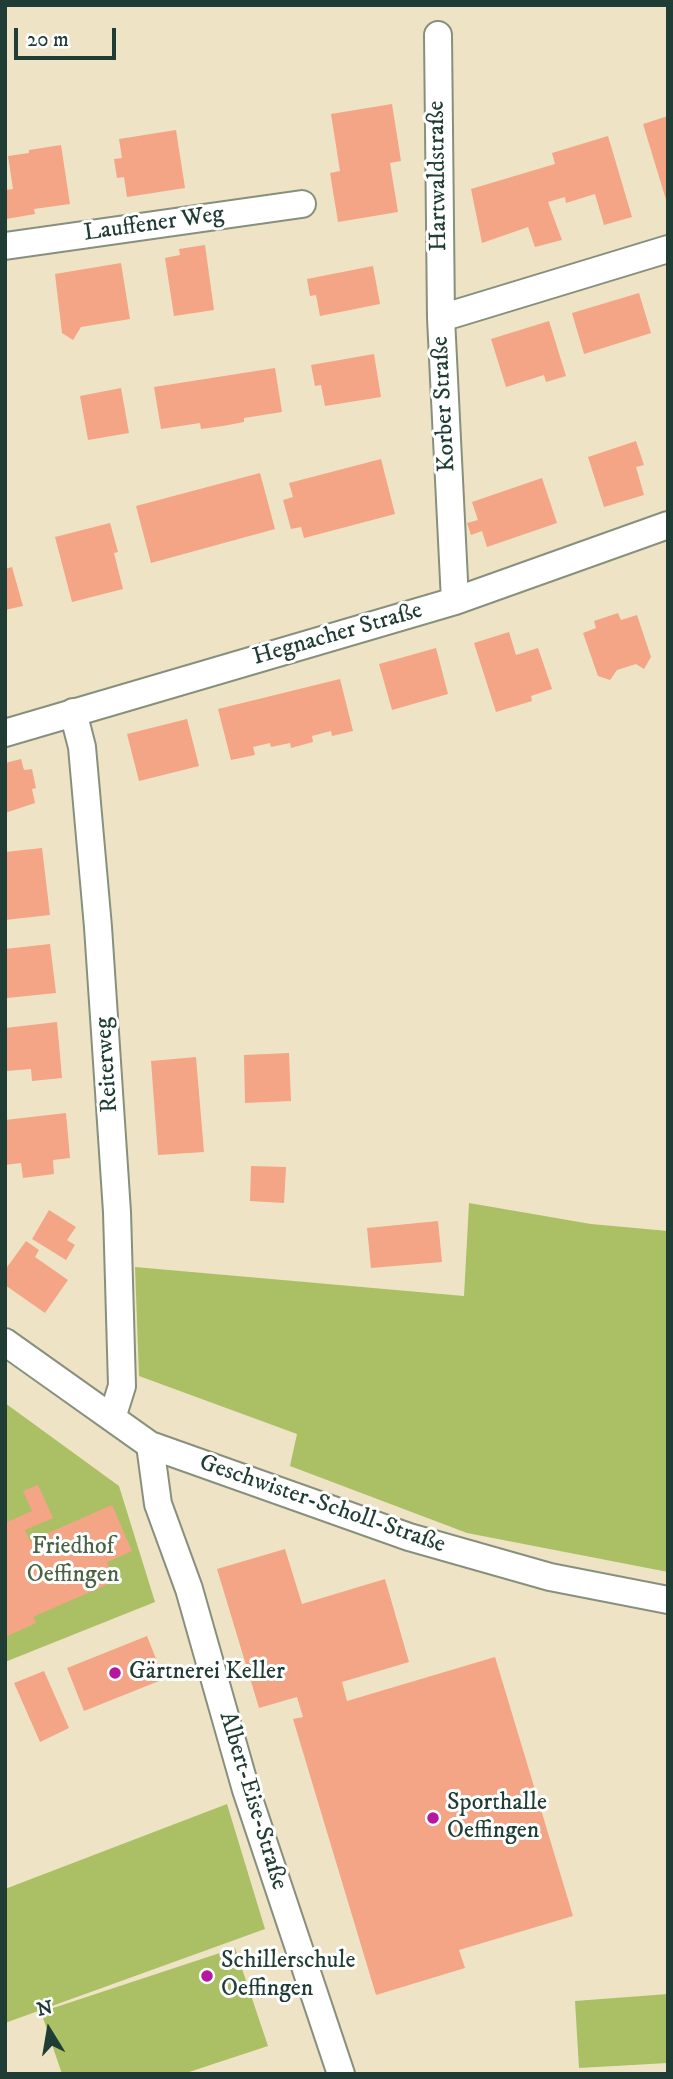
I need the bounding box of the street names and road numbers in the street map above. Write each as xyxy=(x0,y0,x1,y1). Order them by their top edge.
street label: Hartwaldstraße xyxy=(423,100,455,252)
street label: Lauffener Weg xyxy=(82,201,226,249)
street label: Korber Straße xyxy=(427,335,463,473)
street label: Hegnacher Straße xyxy=(250,597,426,673)
street label: Reiterweg xyxy=(90,1016,126,1114)
street label: Geschwister-Scholl-Straße xyxy=(195,1449,449,1561)
street label: Albert-Eise-Straße xyxy=(211,1708,293,1894)

